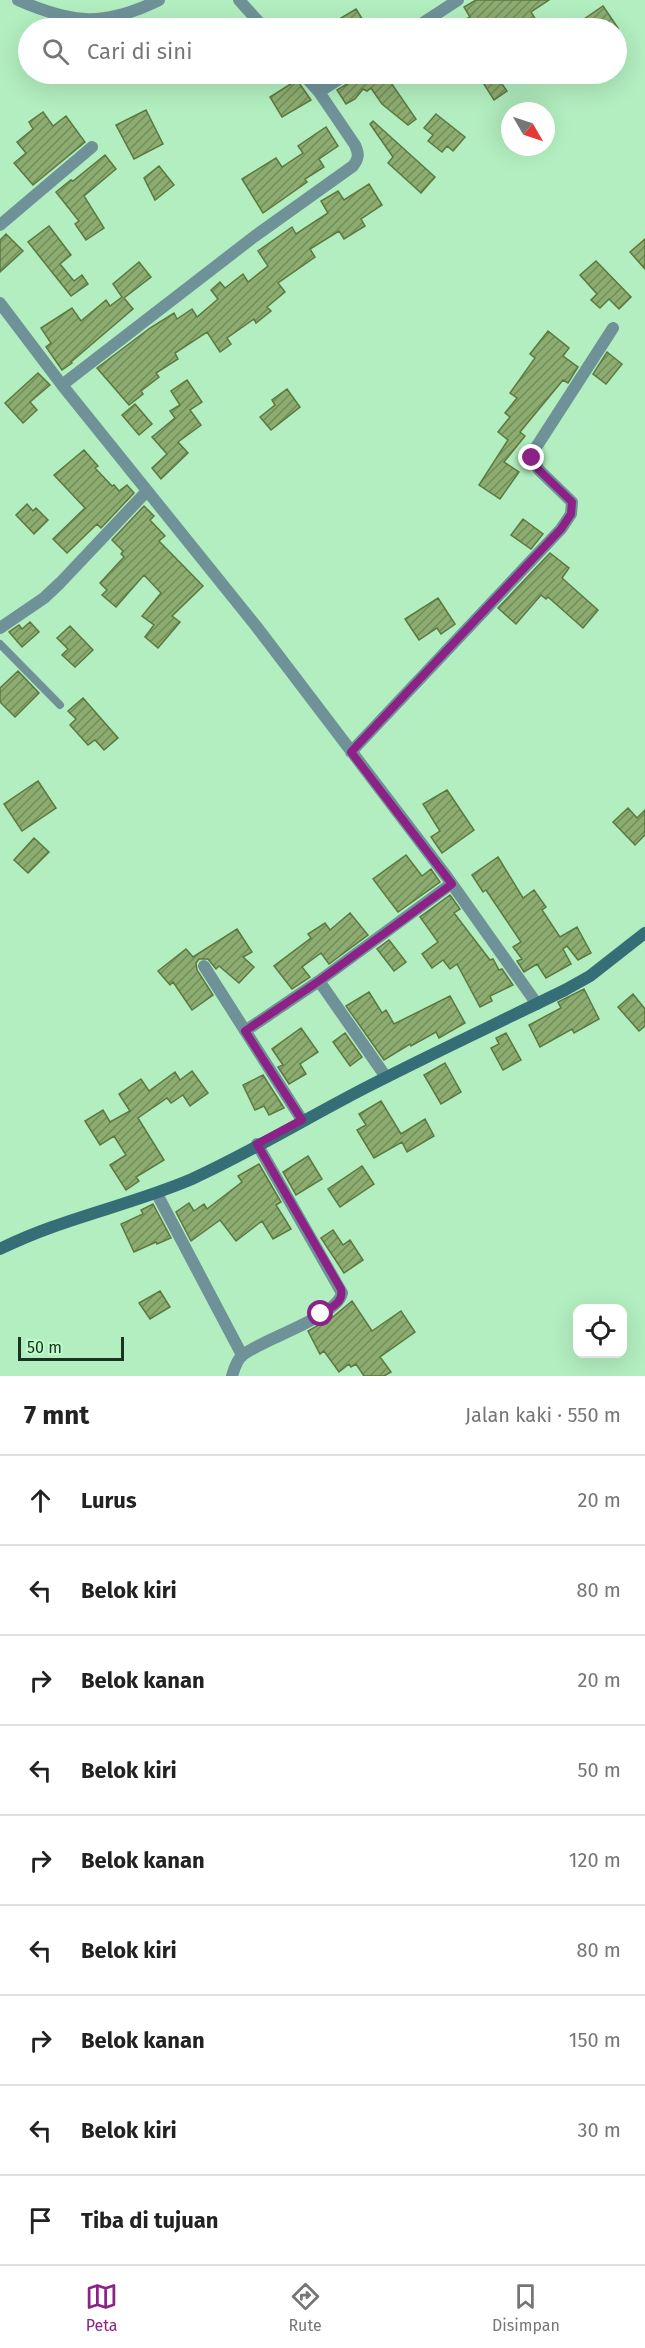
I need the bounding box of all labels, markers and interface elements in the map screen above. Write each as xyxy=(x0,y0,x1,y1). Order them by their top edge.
search box xyxy=(18,18,627,84)
icon: search xyxy=(39,35,72,68)
text: Cari di sini xyxy=(87,38,192,65)
north arrow xyxy=(501,102,555,156)
route end xyxy=(518,444,544,470)
route start xyxy=(307,1300,333,1326)
map controls xyxy=(573,1304,627,1358)
button: locate xyxy=(573,1304,627,1358)
scale bar xyxy=(18,1334,124,1362)
text: 50 m xyxy=(27,1338,62,1357)
text: 7 mnt xyxy=(24,1400,89,1431)
text: Jalan kaki · 550 m xyxy=(465,1403,621,1427)
icon: ahead xyxy=(24,1484,57,1517)
text: Lurus xyxy=(81,1487,137,1514)
text: 20 m xyxy=(578,1488,621,1512)
icon: left xyxy=(24,1574,57,1607)
text: Belok kiri xyxy=(81,1577,177,1604)
text: 80 m xyxy=(576,1578,621,1602)
icon: right xyxy=(24,1664,57,1697)
text: Belok kanan xyxy=(81,1667,205,1694)
text: 20 m xyxy=(578,1668,621,1692)
icon: left xyxy=(24,1754,57,1787)
text: Belok kiri xyxy=(81,1757,177,1784)
text: 50 m xyxy=(577,1758,621,1782)
icon: right xyxy=(24,1844,57,1877)
text: Belok kanan xyxy=(81,1847,205,1874)
text: 120 m xyxy=(569,1848,621,1872)
icon: left xyxy=(24,1934,57,1967)
text: Belok kiri xyxy=(81,1937,177,1964)
text: 80 m xyxy=(576,1938,621,1962)
icon: right xyxy=(24,2024,57,2057)
text: Belok kanan xyxy=(81,2027,205,2054)
text: 150 m xyxy=(569,2028,621,2052)
icon: left xyxy=(24,2114,57,2147)
text: Belok kiri xyxy=(81,2117,177,2144)
text: 30 m xyxy=(577,2118,621,2142)
icon: arrive xyxy=(24,2204,57,2237)
text: Tiba di tujuan xyxy=(81,2207,218,2234)
tab: Peta xyxy=(85,2280,118,2335)
tab: Rute xyxy=(288,2280,322,2335)
tab: Disimpan xyxy=(492,2280,560,2335)

